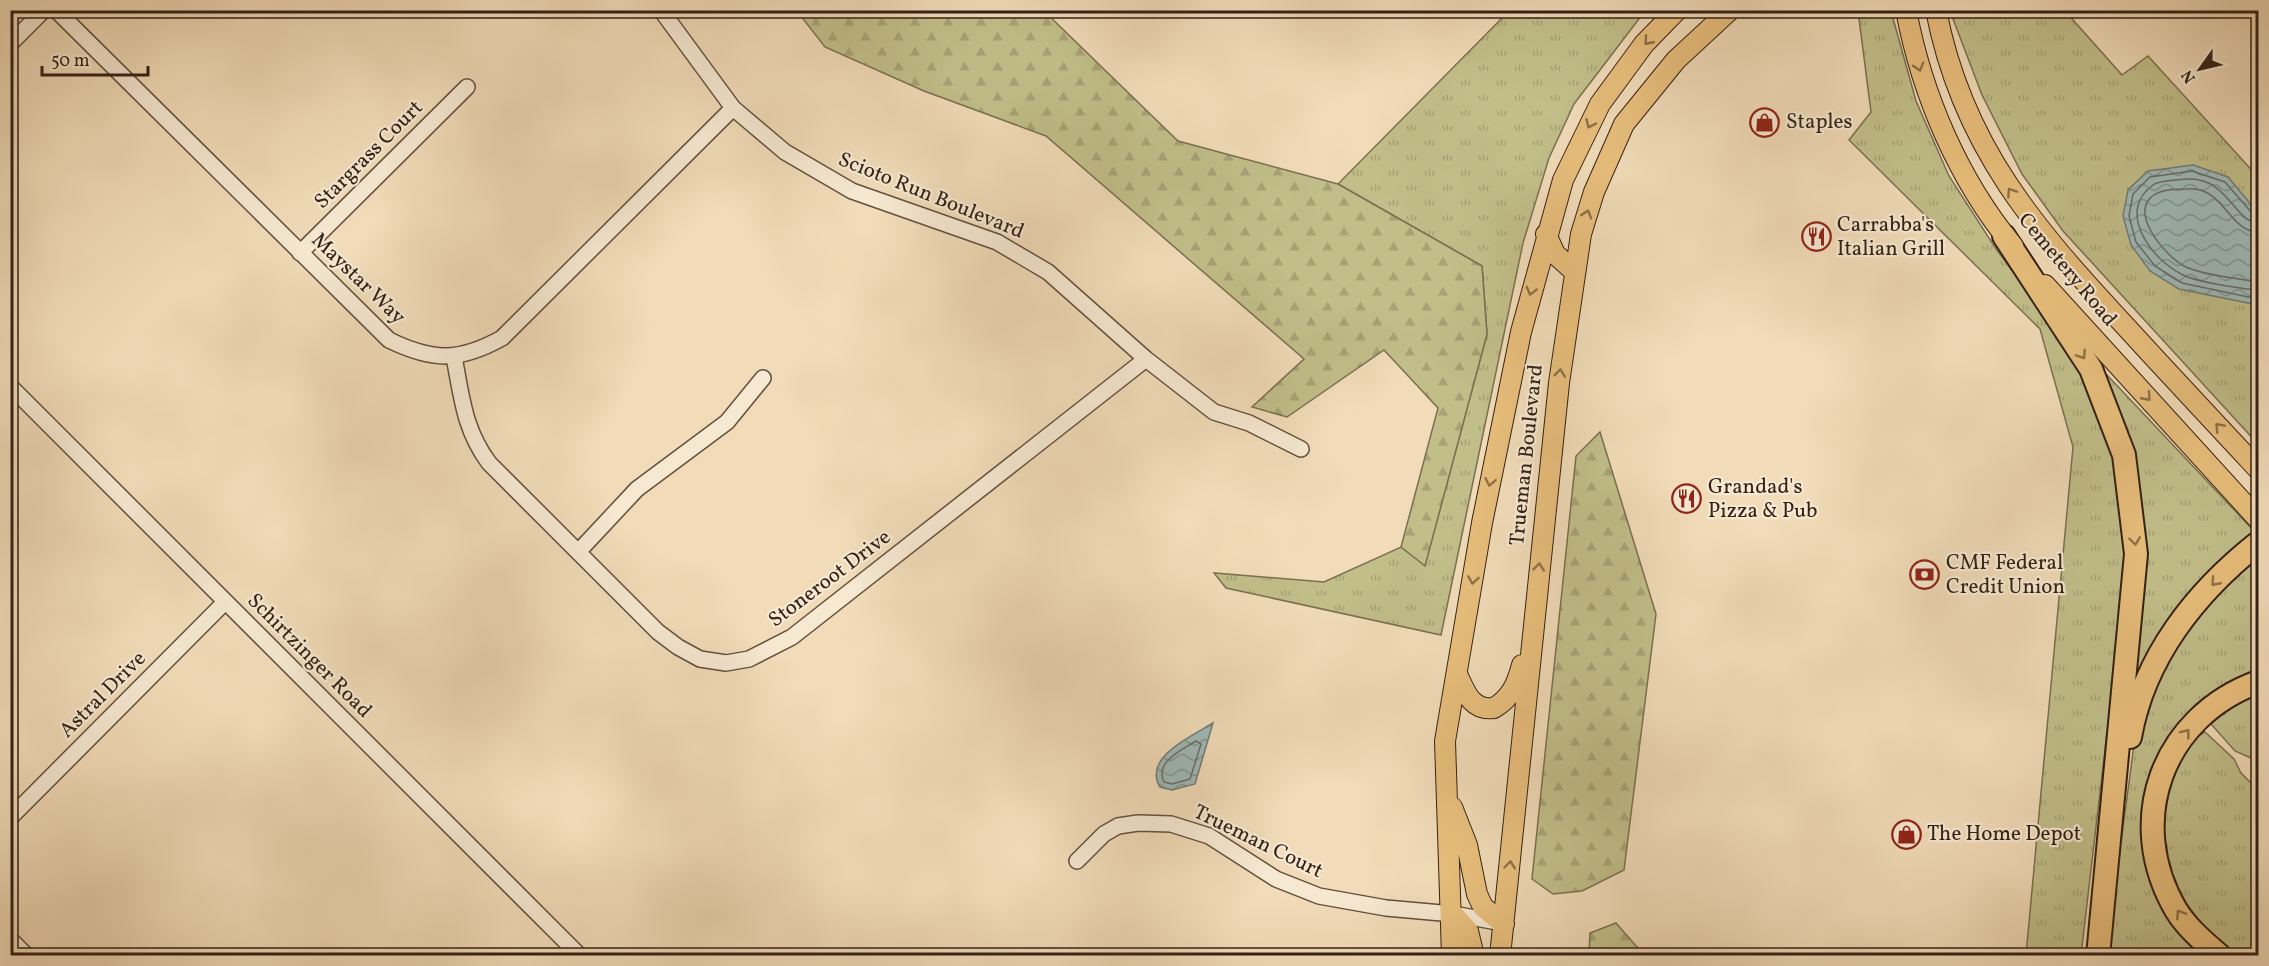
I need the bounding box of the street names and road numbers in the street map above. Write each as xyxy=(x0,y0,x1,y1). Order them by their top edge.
street label: Stargrass Court xyxy=(308,94,430,216)
street label: Scioto Run Boulevard xyxy=(834,145,1028,247)
street label: Cemetery Road xyxy=(2011,207,2123,333)
street label: Maystar Way xyxy=(305,227,412,332)
street label: Trueman Boulevard xyxy=(1503,363,1551,547)
street label: Stoneroot Drive xyxy=(763,523,897,635)
street label: Schirtzinger Road xyxy=(240,587,378,725)
street label: Astral Drive xyxy=(53,645,153,745)
street label: Trueman Court xyxy=(1188,798,1328,886)

